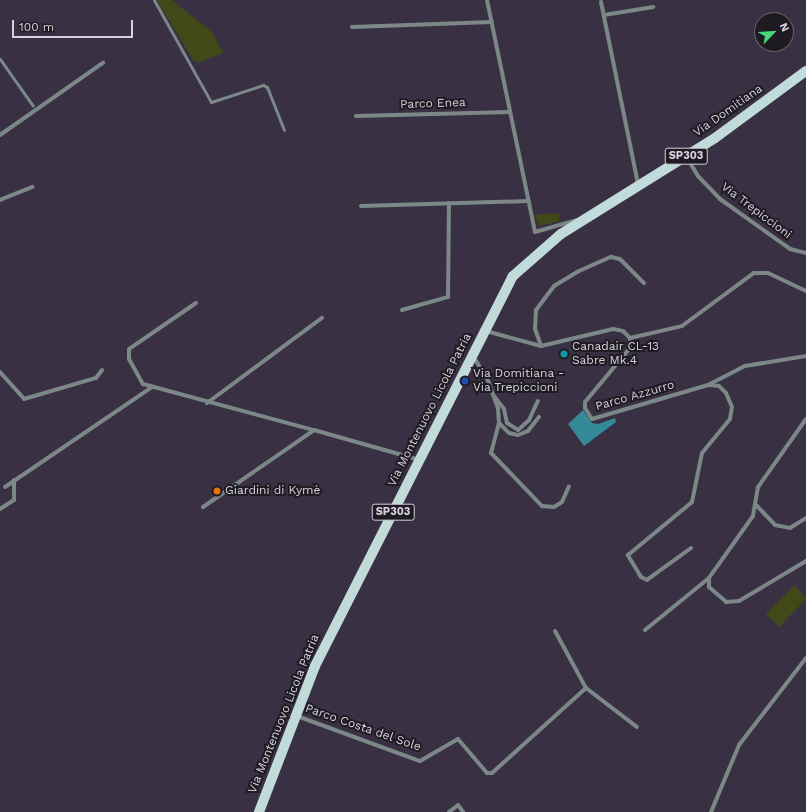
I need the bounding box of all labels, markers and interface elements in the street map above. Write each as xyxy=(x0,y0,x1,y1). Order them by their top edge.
scale bar xyxy=(14,12,135,38)
north arrow xyxy=(754,12,794,52)
text: 100 m xyxy=(19,20,54,34)
text: N xyxy=(777,21,792,34)
street label: Via Domitiana xyxy=(690,82,766,140)
street label: Parco Enea xyxy=(400,96,466,112)
road number: SP303 xyxy=(664,147,708,165)
street label: Via Trepiccioni xyxy=(718,180,794,242)
street label: Via Montenuovo Licola Patria xyxy=(385,331,475,489)
place label: Canadair CL-13 Sabre Mk.4 xyxy=(572,340,659,368)
marker: Canadair CL-13 Sabre Mk.4 xyxy=(559,349,569,359)
place label: Via Domitiana - Via Trepiccioni xyxy=(473,367,565,395)
marker: Via Domitiana - Via Trepiccioni xyxy=(460,376,470,386)
street label: Parco Azzurro xyxy=(594,378,676,414)
place label: Giardini di Kymè xyxy=(225,484,320,498)
marker: Giardini di Kymè xyxy=(212,486,222,496)
road number: SP303 xyxy=(371,503,415,521)
street label: Via Montenuovo Licola Patria xyxy=(245,632,323,796)
street label: Parco Costa del Sole xyxy=(303,701,423,755)

